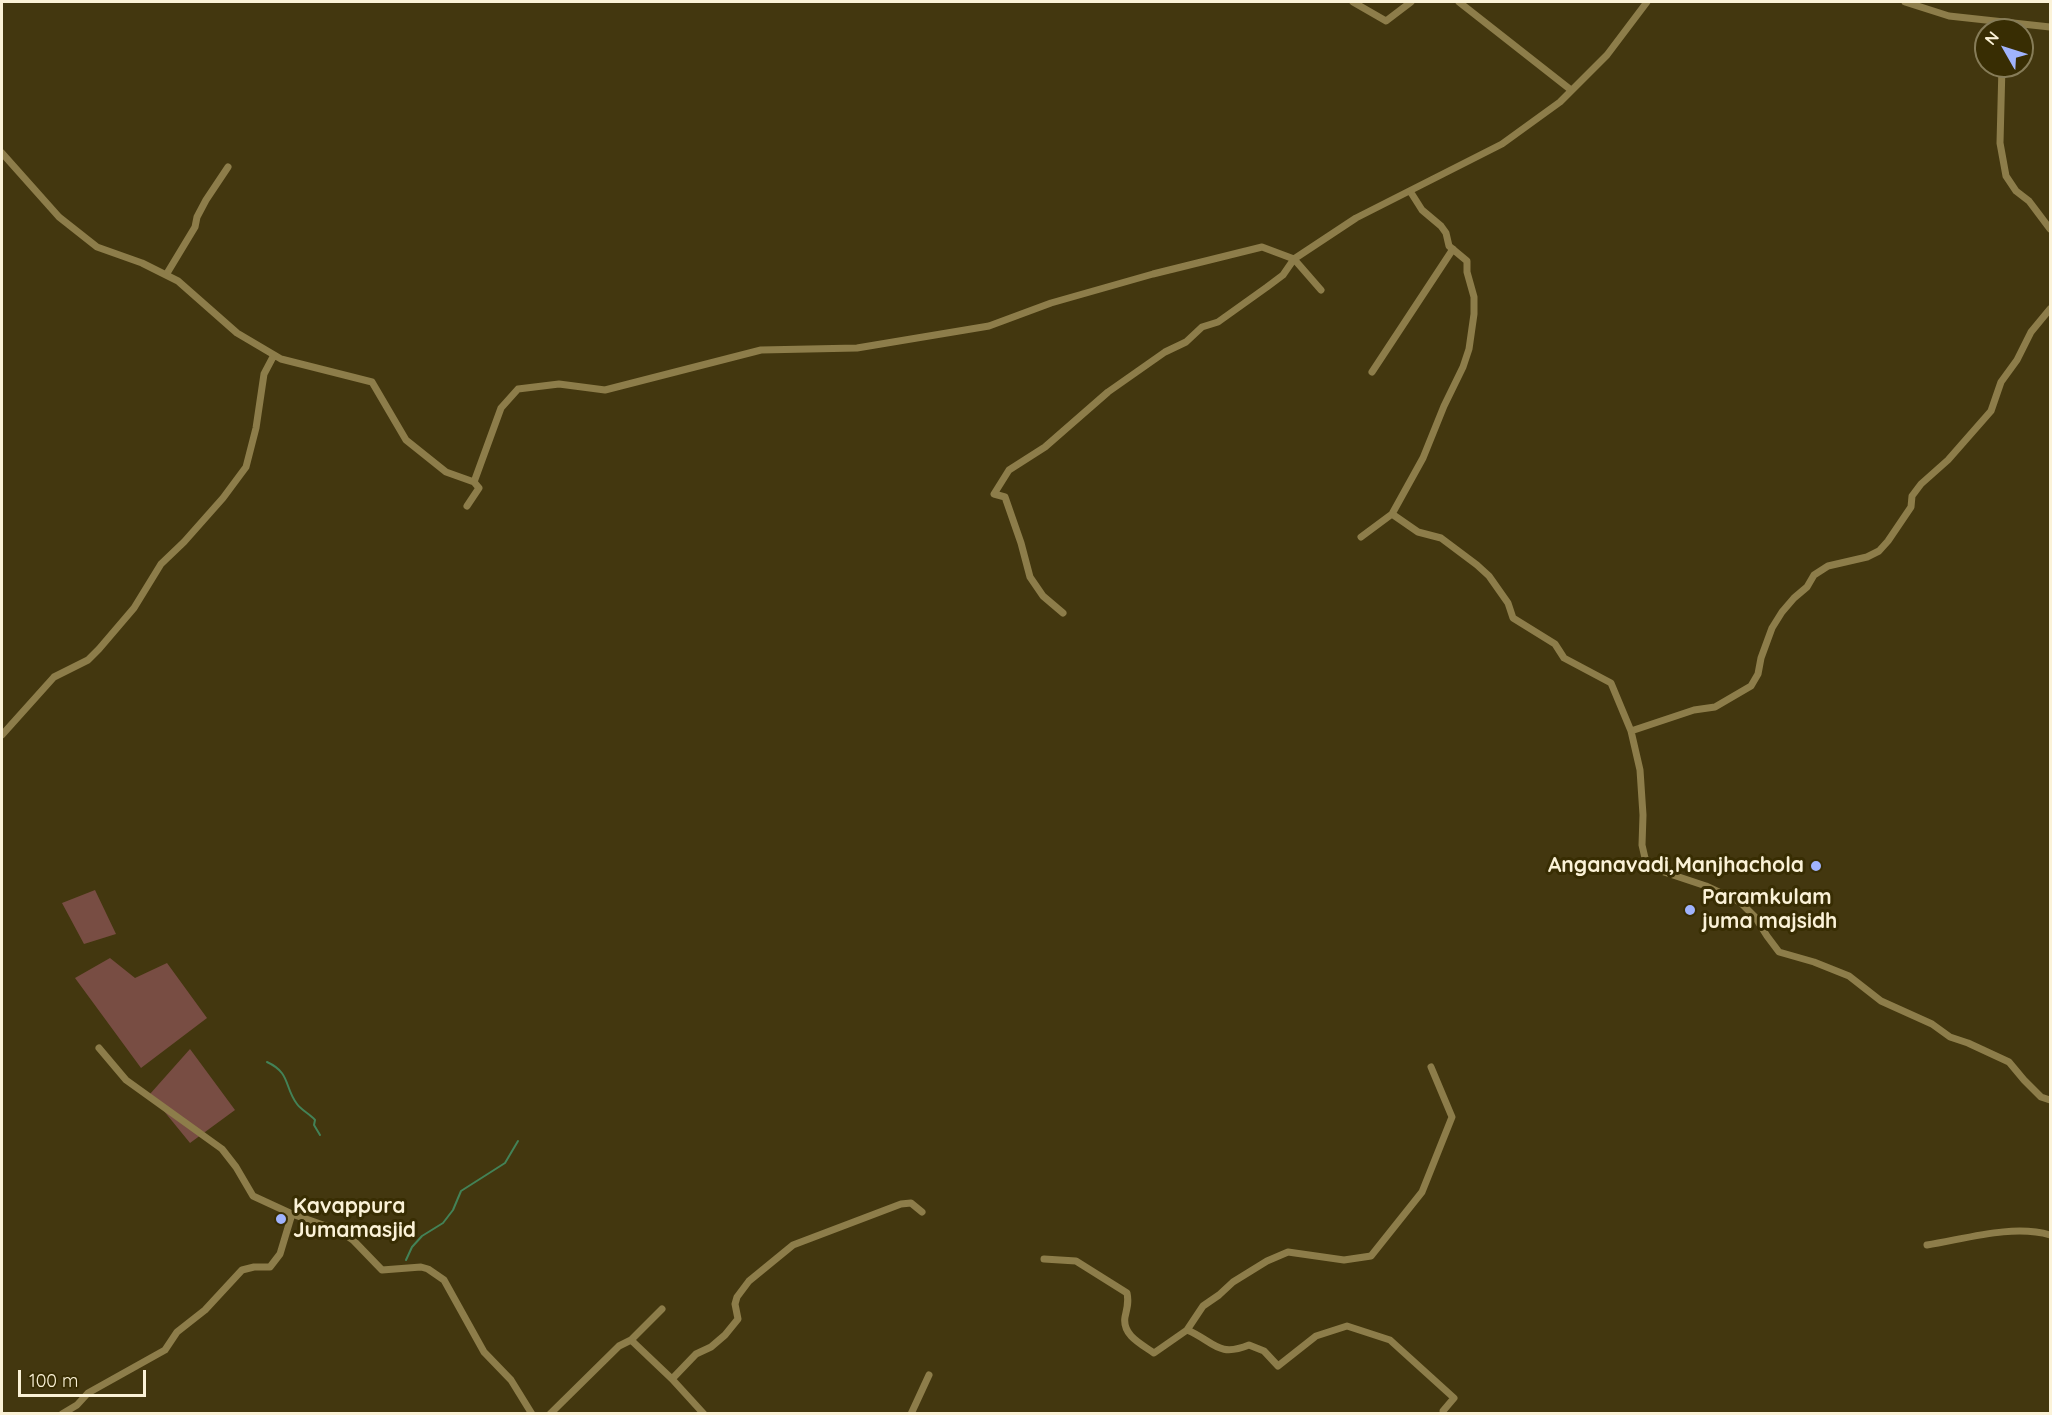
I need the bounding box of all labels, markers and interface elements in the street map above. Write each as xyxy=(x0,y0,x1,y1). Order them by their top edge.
north arrow xyxy=(1974,18,2034,78)
text: N xyxy=(1980,27,2003,49)
place label: Anganavadi,Manjhachola xyxy=(1548,853,1804,879)
marker: Anganavadi,Manjhachola xyxy=(1809,859,1823,873)
place label: Paramkulam juma majsidh xyxy=(1702,885,1837,935)
marker: Paramkulam juma majsidh xyxy=(1683,903,1697,917)
place label: Kavappura Jumamasjid xyxy=(293,1194,416,1244)
marker: Kavappura Jumamasjid xyxy=(274,1212,288,1226)
scale bar xyxy=(21,1358,148,1396)
text: 100 m xyxy=(29,1369,78,1392)

